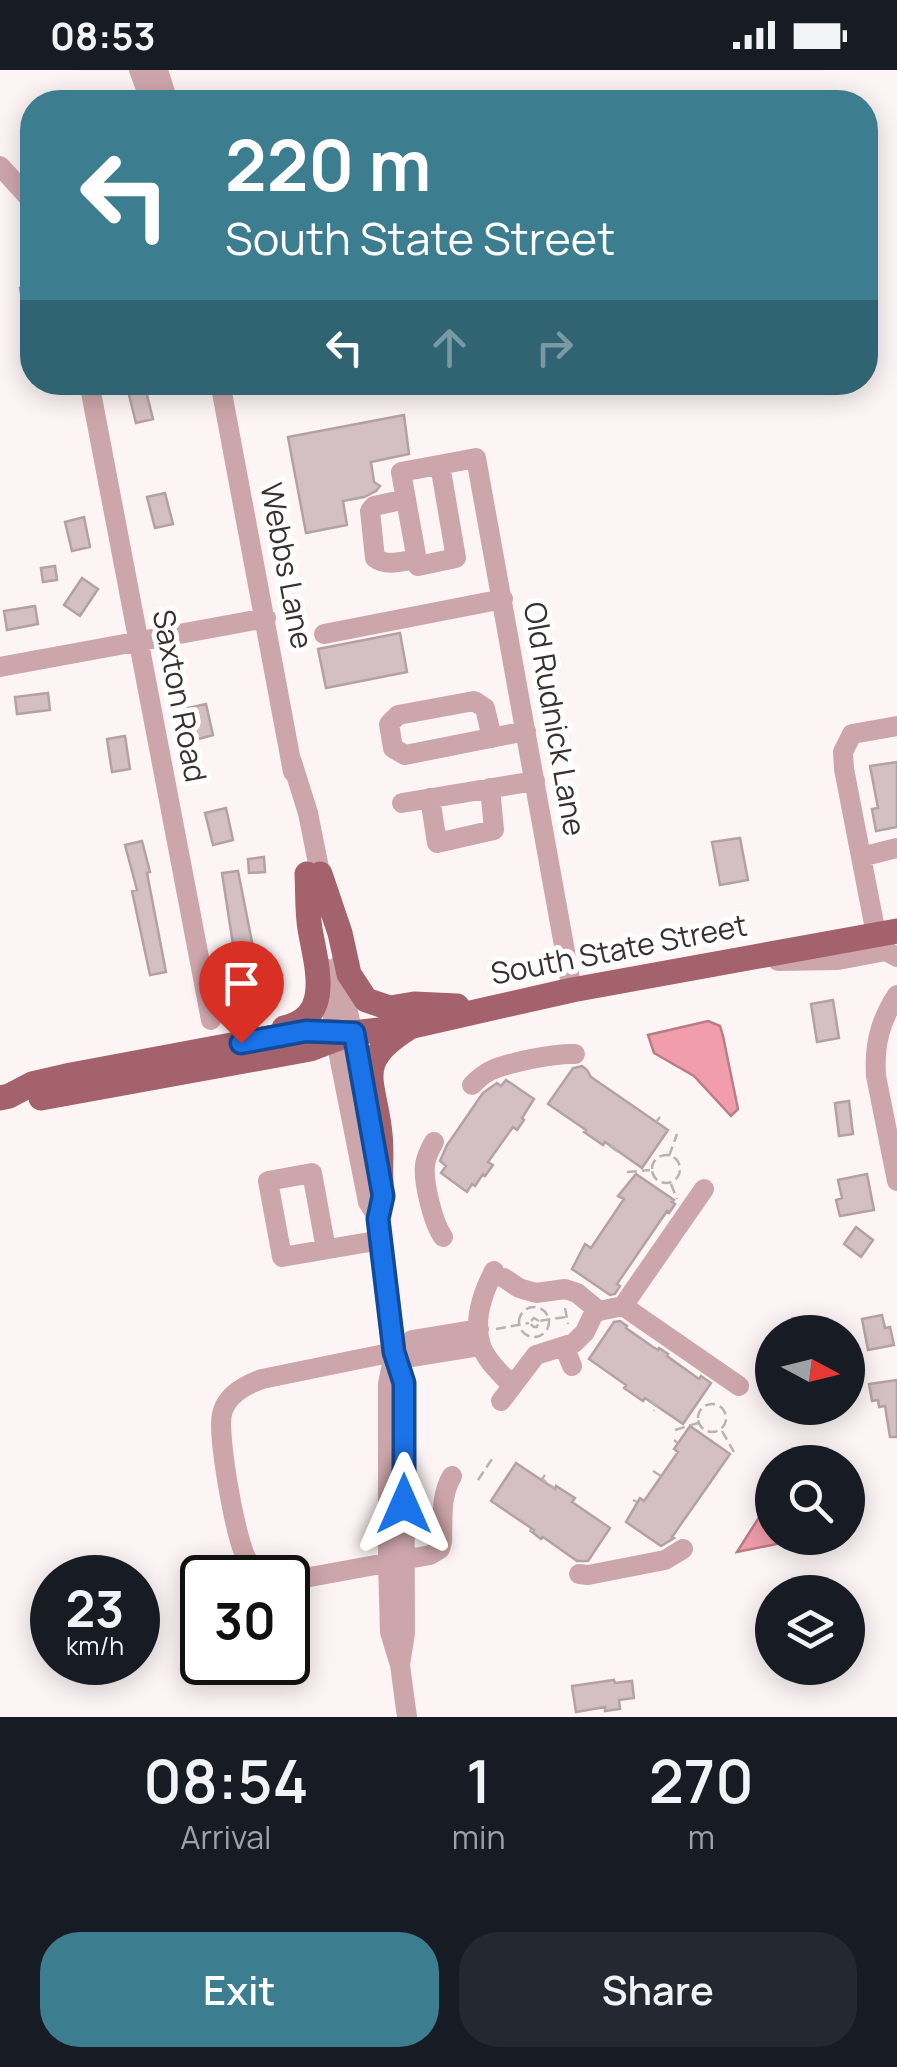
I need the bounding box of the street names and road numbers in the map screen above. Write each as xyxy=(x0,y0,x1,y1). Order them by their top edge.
street label: Webbs Lane xyxy=(251,479,324,652)
street label: Old Rudnick Lane xyxy=(515,599,596,839)
street label: Saxton Road xyxy=(144,606,217,786)
street label: South State Street xyxy=(487,904,750,993)

